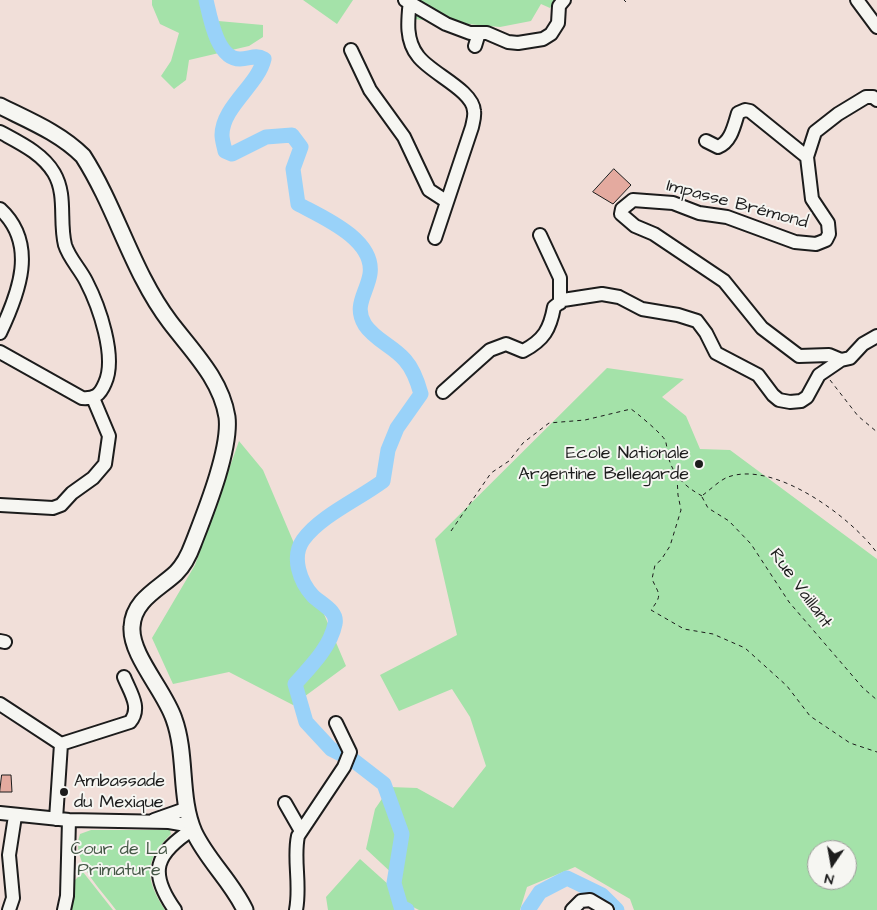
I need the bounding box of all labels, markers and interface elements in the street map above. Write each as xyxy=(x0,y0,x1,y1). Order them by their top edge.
street label: Impasse Brémond xyxy=(664,176,810,234)
place label: Ecole Nationale Argentine Bellegarde xyxy=(518,443,689,486)
marker: Ecole Nationale Argentine Bellegarde xyxy=(693,458,705,470)
street label: Rue Vaillant xyxy=(764,545,836,633)
place label: Ambassade du Mexique xyxy=(74,771,165,814)
marker: Ambassade du Mexique xyxy=(58,786,70,798)
park label: Cour de La Primature xyxy=(71,839,167,882)
north arrow xyxy=(807,840,857,890)
text: N xyxy=(823,868,835,889)

